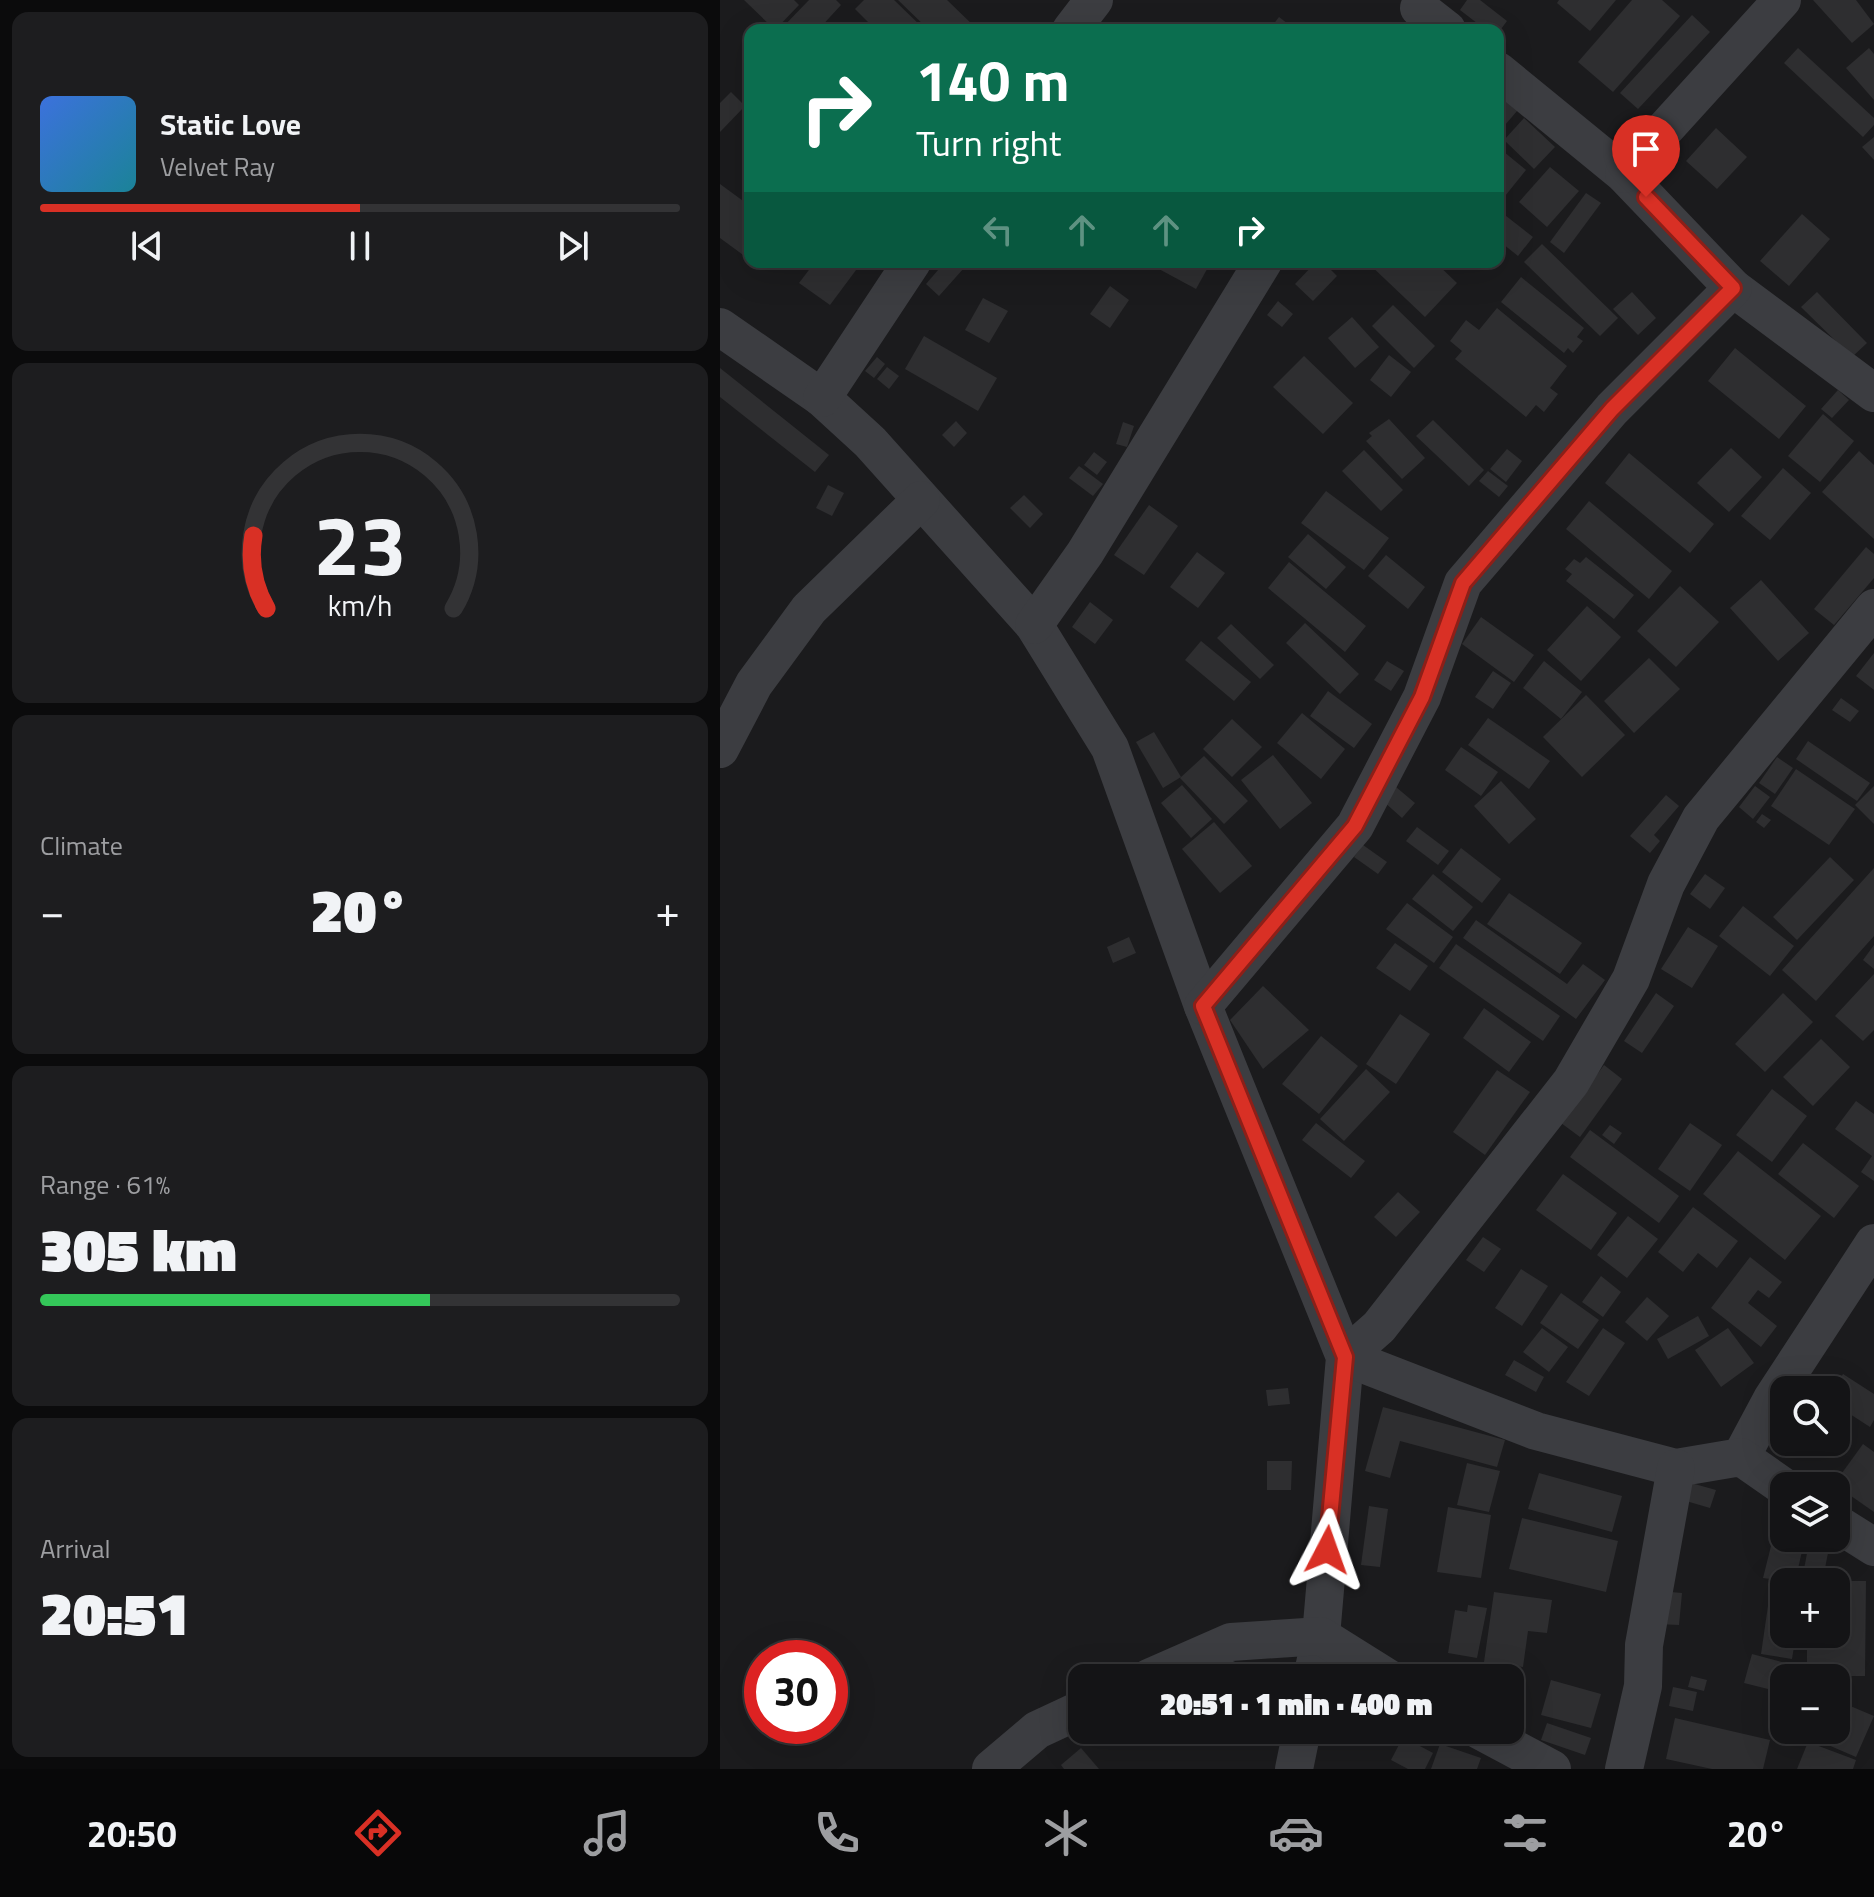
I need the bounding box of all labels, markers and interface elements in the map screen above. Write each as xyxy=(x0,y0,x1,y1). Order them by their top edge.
text: 140 m xyxy=(916,38,1069,123)
icon: right xyxy=(784,56,888,160)
text: Static Love xyxy=(160,101,301,147)
text: Turn right xyxy=(916,115,1061,170)
pin xyxy=(1612,115,1680,197)
icon: arrive xyxy=(1624,127,1668,171)
text: Velvet Ray xyxy=(160,147,275,186)
icon: left xyxy=(976,208,1020,252)
icon: ahead xyxy=(1060,208,1104,252)
icon: ahead xyxy=(1144,208,1188,252)
icon: right xyxy=(1228,208,1272,252)
icon: previous xyxy=(125,224,169,268)
icon: pause xyxy=(338,224,382,268)
icon: next xyxy=(551,224,595,268)
text: 23 xyxy=(313,481,407,607)
text: km/h xyxy=(328,584,392,627)
text: Climate xyxy=(40,826,123,865)
text: 20° xyxy=(311,864,410,955)
text: − xyxy=(40,877,65,944)
text: + xyxy=(655,877,680,944)
text: Range · 61% xyxy=(40,1165,170,1204)
text: 305 km xyxy=(40,1203,237,1294)
map controls xyxy=(1770,1376,1850,1744)
button: search xyxy=(1770,1376,1850,1456)
button: layers xyxy=(1770,1472,1850,1552)
position arrow xyxy=(1285,1508,1369,1592)
text: Arrival xyxy=(40,1529,111,1568)
text: 20:51 xyxy=(40,1567,189,1658)
button: + xyxy=(1770,1568,1850,1648)
speed limit sign: 30 xyxy=(744,1640,848,1744)
button: − xyxy=(1770,1664,1850,1744)
text: 20:51 · 1 min · 400 m xyxy=(1160,1681,1432,1727)
icon: directions xyxy=(350,1805,406,1861)
icon: music xyxy=(579,1805,635,1861)
icon: phone xyxy=(809,1805,865,1861)
icon: climate xyxy=(1038,1805,1094,1861)
icon: car xyxy=(1268,1805,1324,1861)
icon: filters xyxy=(1497,1805,1553,1861)
text: 20:50 xyxy=(87,1806,177,1861)
text: 20° xyxy=(1727,1806,1787,1861)

